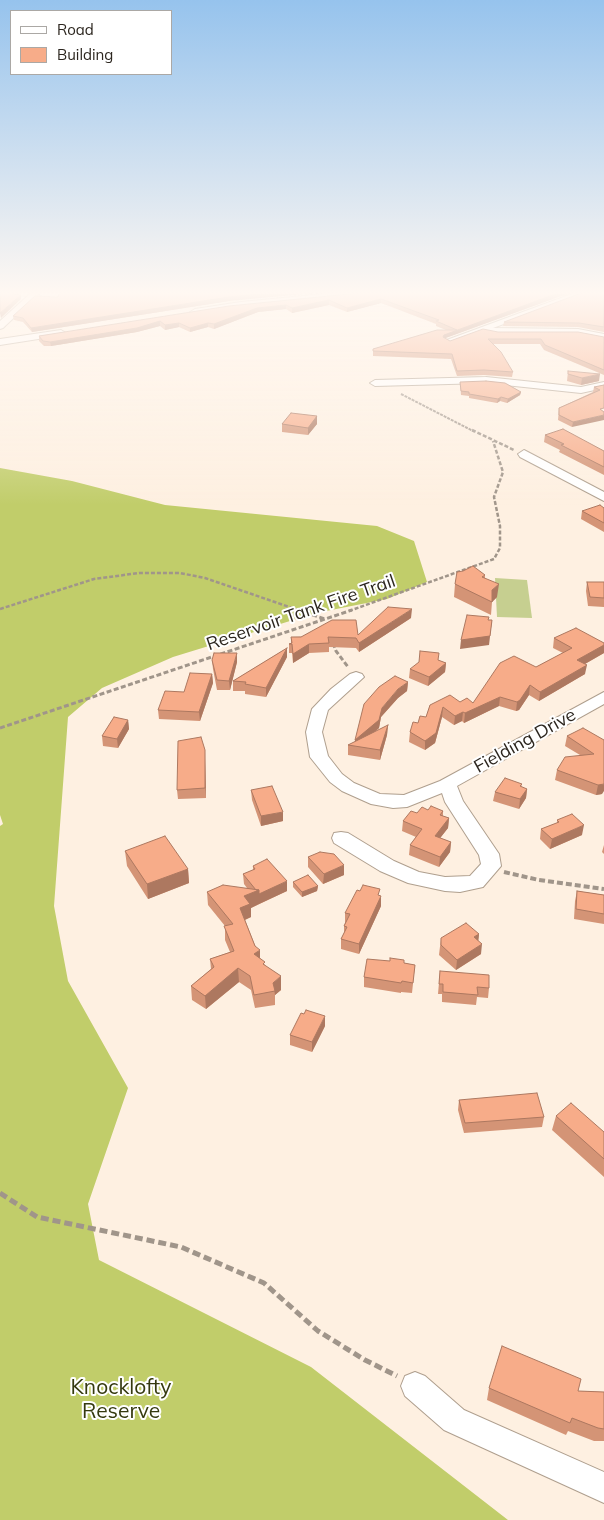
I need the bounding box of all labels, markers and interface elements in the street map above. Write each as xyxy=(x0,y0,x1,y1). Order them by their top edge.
legend xyxy=(10,10,172,75)
text: Road xyxy=(57,20,94,39)
text: Building xyxy=(57,45,113,64)
street label: Reservoir Tank Fire Trail xyxy=(204,570,398,656)
street label: Fielding Drive xyxy=(470,704,580,778)
park label: Knocklofty Reserve xyxy=(71,1375,171,1425)

